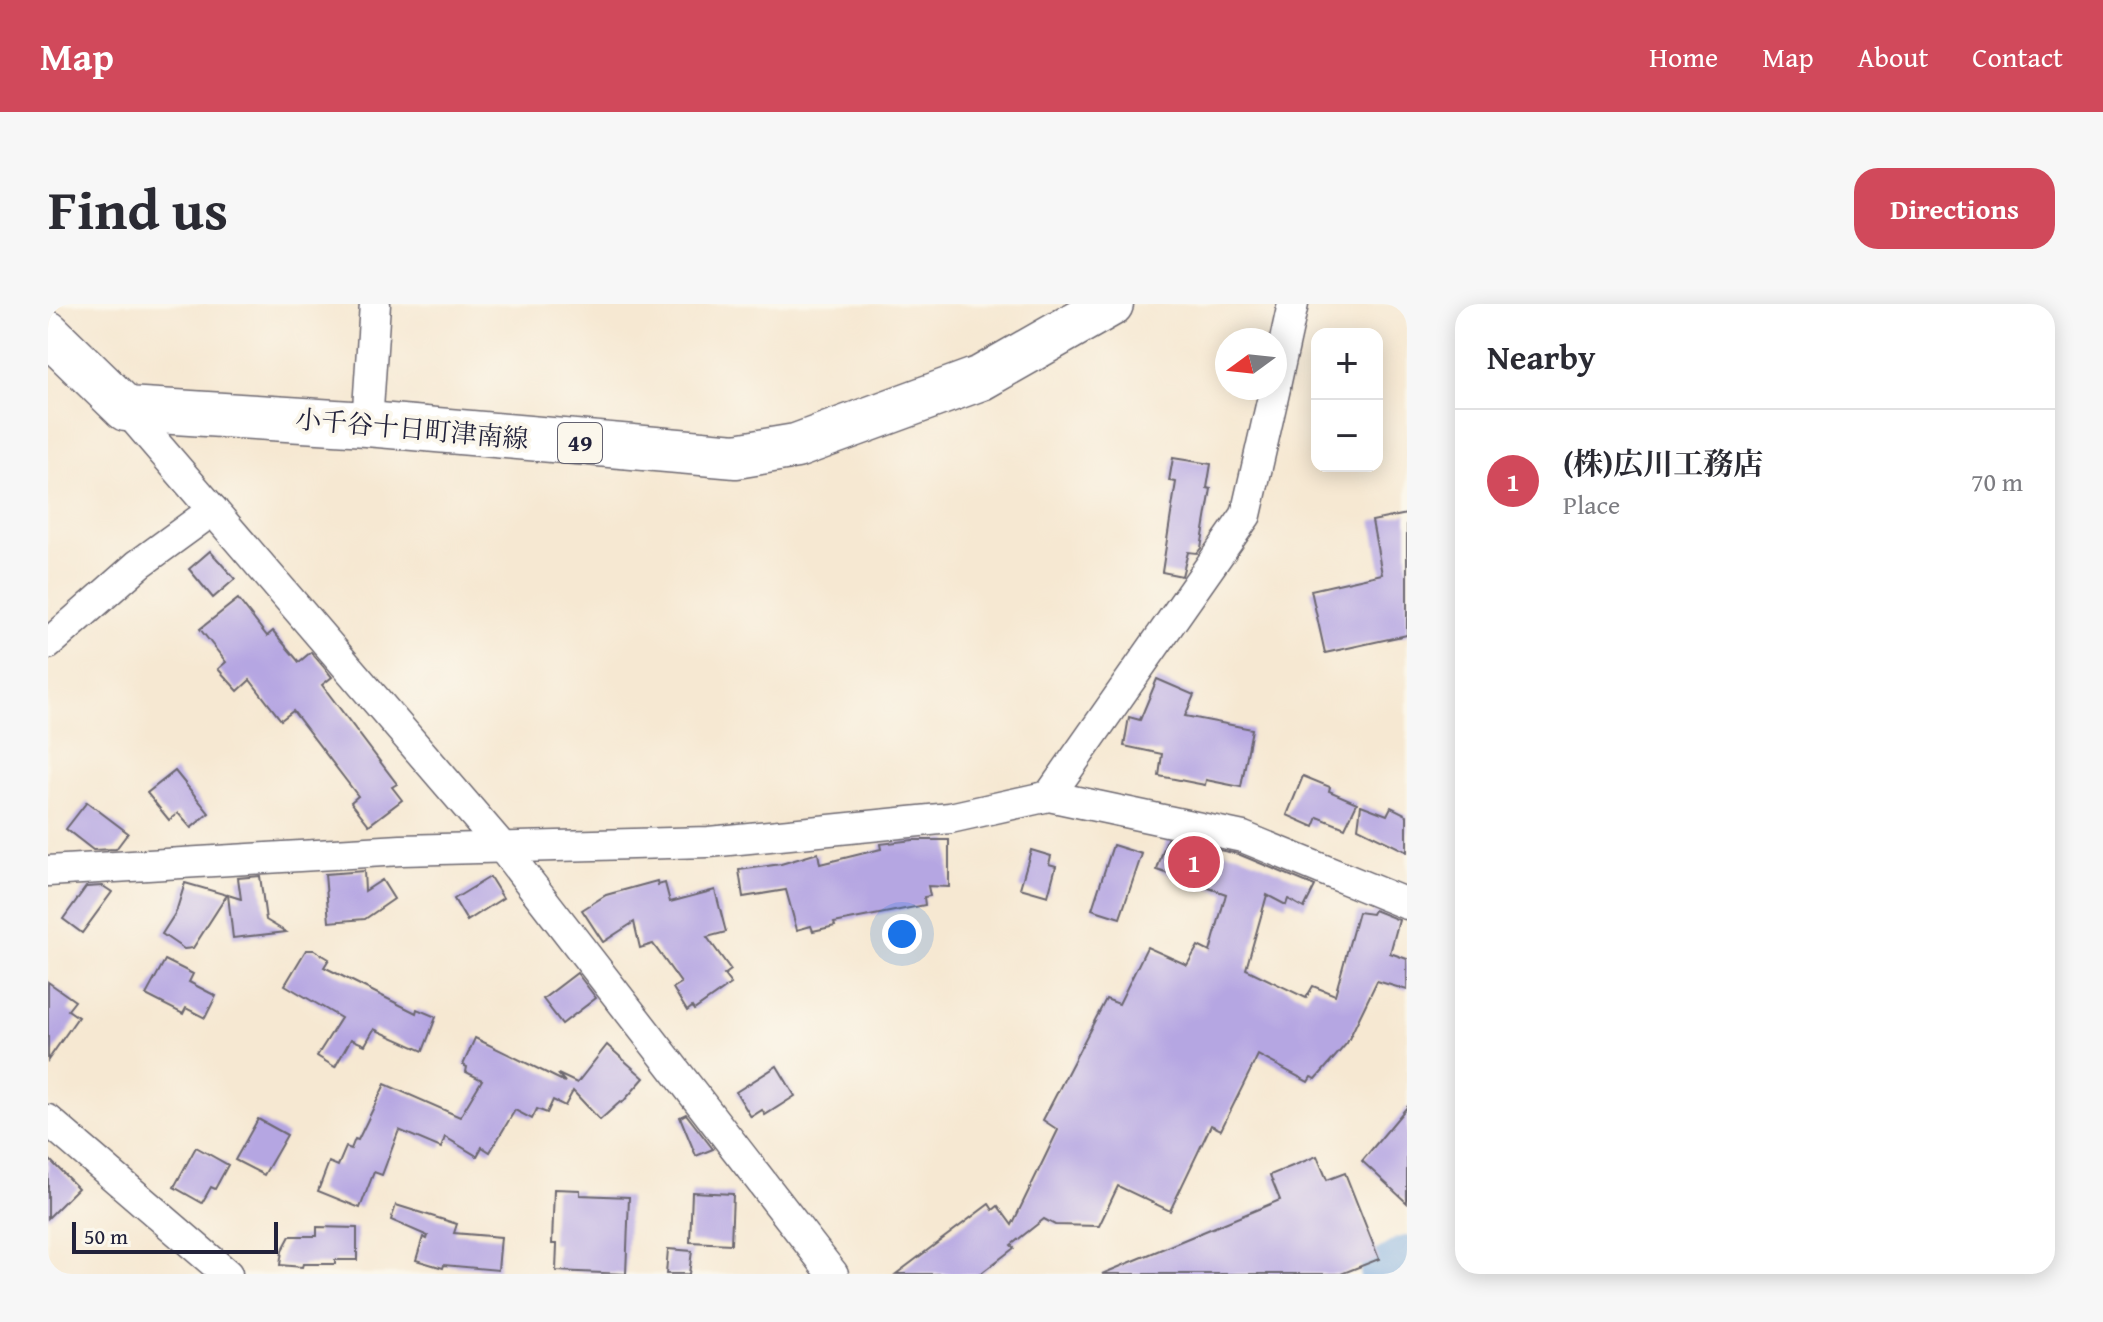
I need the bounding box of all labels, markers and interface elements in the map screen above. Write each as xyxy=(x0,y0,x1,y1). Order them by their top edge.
text: Map xyxy=(40,28,114,84)
text: Home xyxy=(1649,36,1718,77)
text: Map xyxy=(1762,36,1814,77)
text: About xyxy=(1858,36,1928,77)
text: Contact xyxy=(1972,36,2063,77)
text: Find us xyxy=(48,167,228,250)
button: Directions xyxy=(1854,168,2055,249)
north arrow xyxy=(1215,328,1287,400)
map controls xyxy=(1311,328,1383,472)
button: + xyxy=(1311,328,1383,400)
text: Nearby xyxy=(1487,332,1596,381)
street label: 小千谷十日町津南線 xyxy=(294,399,530,458)
button: − xyxy=(1311,400,1383,472)
road number: 49 xyxy=(558,423,602,463)
text: (株)広川工務店 xyxy=(1563,441,1763,485)
text: 1 xyxy=(1506,462,1520,501)
text: 70 m xyxy=(1971,462,2023,501)
text: Place xyxy=(1563,485,1620,524)
pin: 1 xyxy=(1168,832,1220,892)
your location xyxy=(882,914,922,954)
scale bar xyxy=(72,1218,278,1254)
text: 50 m xyxy=(84,1220,128,1252)

